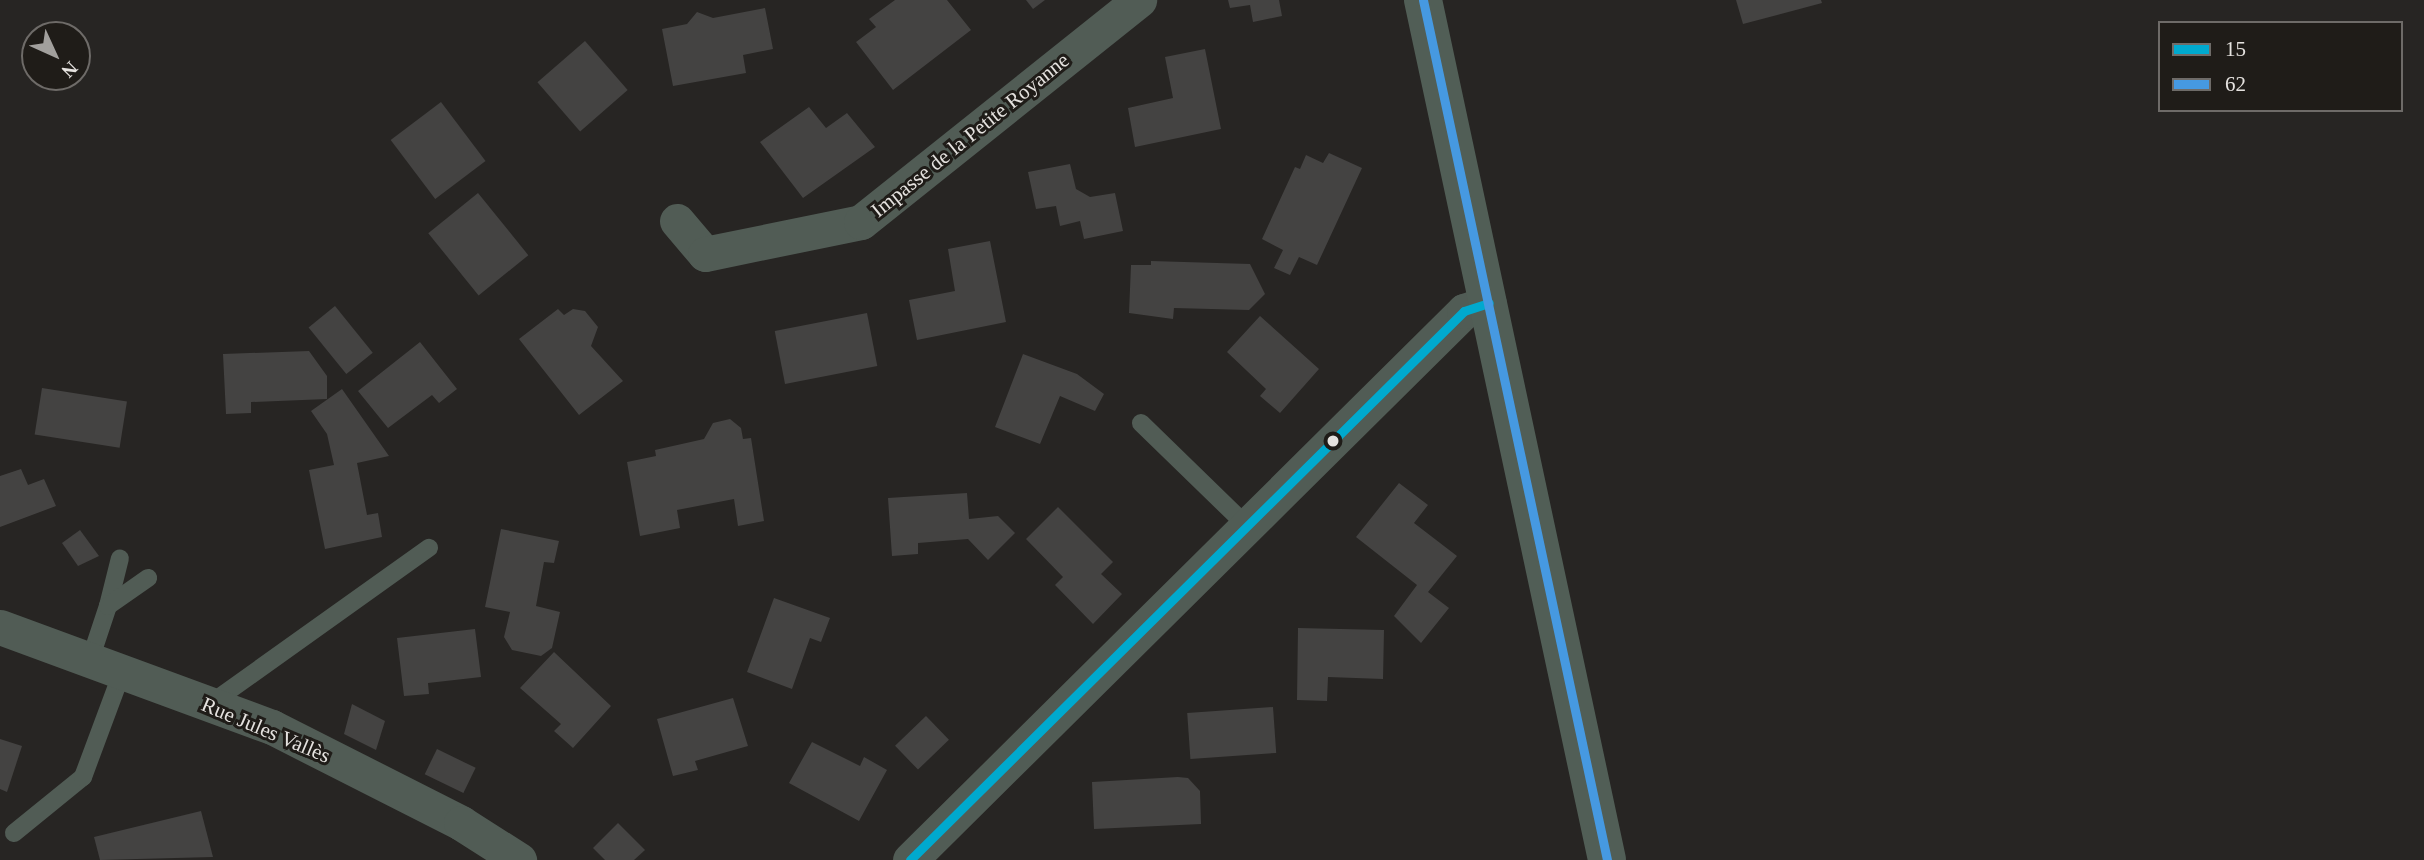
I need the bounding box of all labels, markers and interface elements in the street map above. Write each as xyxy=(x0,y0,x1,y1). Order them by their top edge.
north arrow xyxy=(21,21,91,91)
legend xyxy=(2158,21,2403,112)
text: 15 xyxy=(2225,37,2246,61)
street label: Impasse de la Petite Royanne xyxy=(866,47,1074,223)
text: N xyxy=(58,58,82,82)
text: 62 xyxy=(2225,72,2246,96)
unlabelled marker xyxy=(1326,434,1340,448)
street label: Rue Jules Vallès xyxy=(198,692,334,768)

